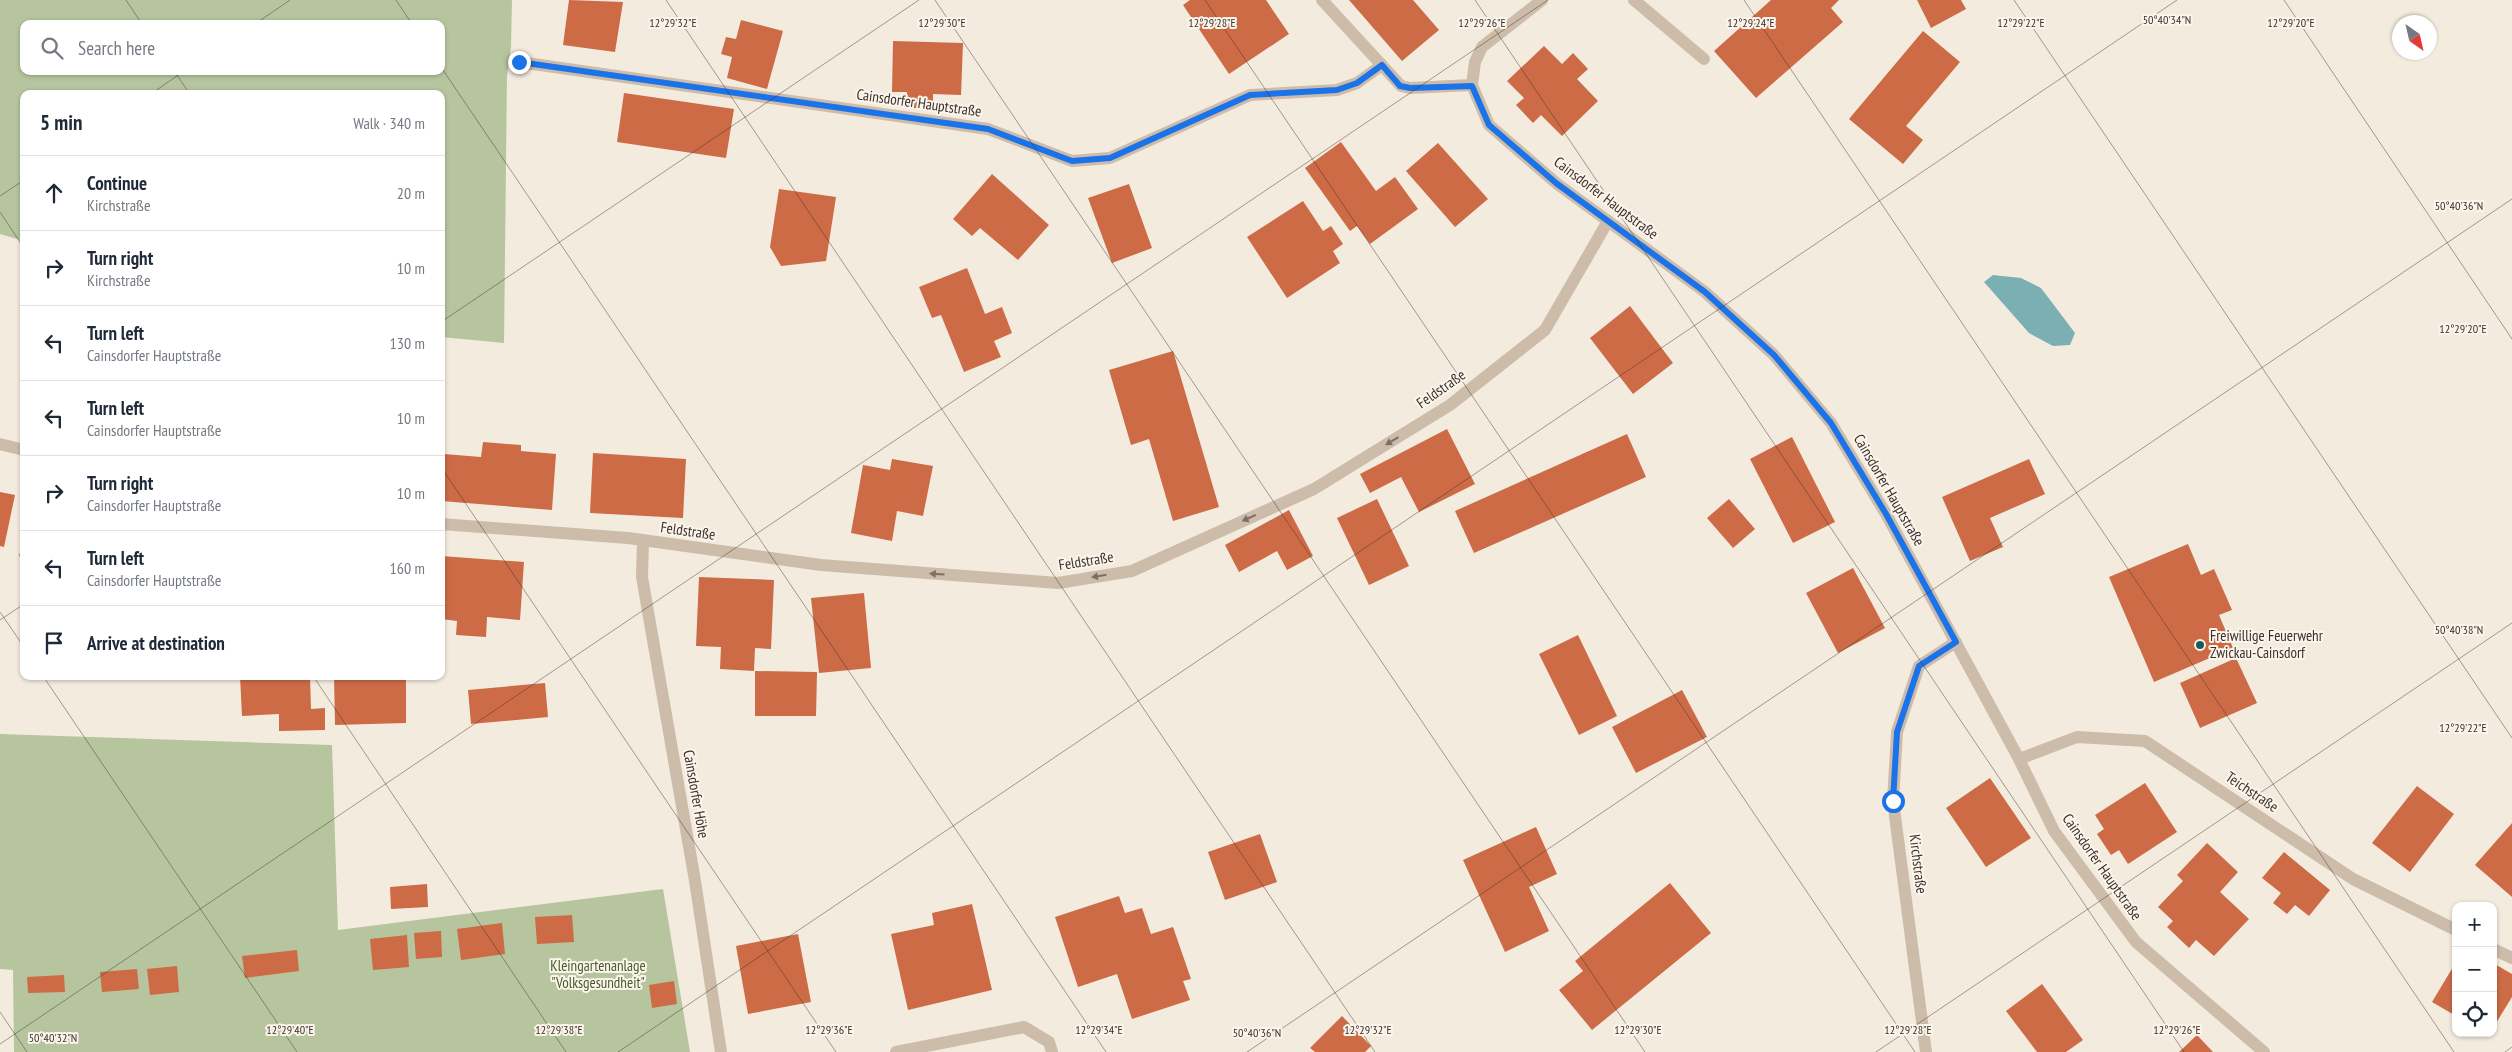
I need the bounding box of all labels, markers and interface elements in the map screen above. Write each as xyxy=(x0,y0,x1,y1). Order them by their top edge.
text: 50°40'34"N xyxy=(2143,12,2191,27)
text: 12°29'32"E xyxy=(649,15,697,30)
text: 12°29'30"E xyxy=(918,15,966,30)
text: 12°29'28"E xyxy=(1188,15,1236,30)
text: 12°29'26"E xyxy=(1458,15,1506,30)
text: 12°29'24"E xyxy=(1727,15,1775,30)
text: 12°29'22"E xyxy=(1997,15,2045,30)
text: 12°29'20"E xyxy=(2267,15,2315,30)
north arrow xyxy=(2392,15,2437,60)
search box xyxy=(20,20,445,75)
icon: search xyxy=(38,34,66,62)
text: Search here xyxy=(78,36,155,60)
route end xyxy=(508,51,531,74)
street label: Cainsdorfer Hauptstraße xyxy=(855,84,983,121)
text: 5 min xyxy=(40,109,82,136)
text: Walk · 340 m xyxy=(353,113,425,133)
street label: Cainsdorfer Hauptstraße xyxy=(1550,152,1662,243)
text: Continue xyxy=(87,171,147,195)
icon: ahead xyxy=(40,179,68,207)
text: 20 m xyxy=(397,183,425,203)
text: Kirchstraße xyxy=(87,195,151,215)
text: 50°40'36"N xyxy=(2435,198,2483,213)
text: Turn right xyxy=(87,246,153,270)
icon: right xyxy=(40,254,68,282)
text: 10 m xyxy=(397,258,425,278)
text: Kirchstraße xyxy=(87,270,151,290)
text: Turn left xyxy=(87,321,144,345)
text: 12°29'20"E xyxy=(2439,321,2487,336)
icon: left xyxy=(40,329,68,357)
text: 130 m xyxy=(390,333,425,353)
text: Cainsdorfer Hauptstraße xyxy=(87,345,221,365)
street label: Feldstraße xyxy=(1413,365,1469,412)
text: Turn left xyxy=(87,396,144,420)
icon: left xyxy=(40,404,68,432)
text: 10 m xyxy=(397,408,425,428)
text: Cainsdorfer Hauptstraße xyxy=(87,420,221,440)
street label: Cainsdorfer Hauptstraße xyxy=(1850,430,1929,549)
one-way arrow xyxy=(1386,436,1399,445)
text: Turn right xyxy=(87,471,153,495)
icon: right xyxy=(40,479,68,507)
text: 10 m xyxy=(397,483,425,503)
text: Cainsdorfer Hauptstraße xyxy=(87,495,221,515)
one-way arrow xyxy=(1242,514,1256,522)
street label: Feldstraße xyxy=(659,517,717,544)
text: Turn left xyxy=(87,546,144,570)
street label: Feldstraße xyxy=(1057,547,1115,574)
icon: left xyxy=(40,554,68,582)
text: 160 m xyxy=(390,558,425,578)
text: Cainsdorfer Hauptstraße xyxy=(87,570,221,590)
one-way arrow xyxy=(929,570,945,578)
one-way arrow xyxy=(1090,573,1106,581)
text: 50°40'38"N xyxy=(2435,622,2483,637)
place label: Freiwillige Feuerwehr Zwickau-Cainsdorf xyxy=(2210,626,2324,662)
icon: arrive xyxy=(40,629,68,657)
text: Arrive at destination xyxy=(87,631,225,655)
marker: Freiwillige Feuerwehr Zwickau-Cainsdorf xyxy=(2194,639,2206,651)
text: 12°29'22"E xyxy=(2439,720,2487,735)
street label: Cainsdorfer Höhe xyxy=(679,748,714,839)
street label: Teichstraße xyxy=(2222,767,2282,816)
route start xyxy=(1882,790,1905,813)
street label: Cainsdorfer Hauptstraße xyxy=(2059,810,2146,924)
street label: Kirchstraße xyxy=(1905,833,1932,895)
map controls xyxy=(2452,902,2497,1037)
button: + xyxy=(2452,902,2497,947)
button: − xyxy=(2452,947,2497,992)
park label: Kleingartenanlage "Volksgesundheit" xyxy=(550,956,646,992)
button: locate xyxy=(2452,992,2497,1037)
text: 12°29'40"E xyxy=(266,1022,314,1037)
text: 12°29'38"E xyxy=(535,1022,583,1037)
text: 12°29'36"E xyxy=(805,1022,853,1037)
text: 12°29'34"E xyxy=(1075,1022,1123,1037)
text: 12°29'32"E xyxy=(1344,1022,1392,1037)
text: 12°29'30"E xyxy=(1614,1022,1662,1037)
text: 12°29'28"E xyxy=(1884,1022,1932,1037)
text: 12°29'26"E xyxy=(2153,1022,2201,1037)
text: 50°40'36"N xyxy=(1233,1025,1281,1040)
text: 50°40'32"N xyxy=(29,1030,77,1045)

